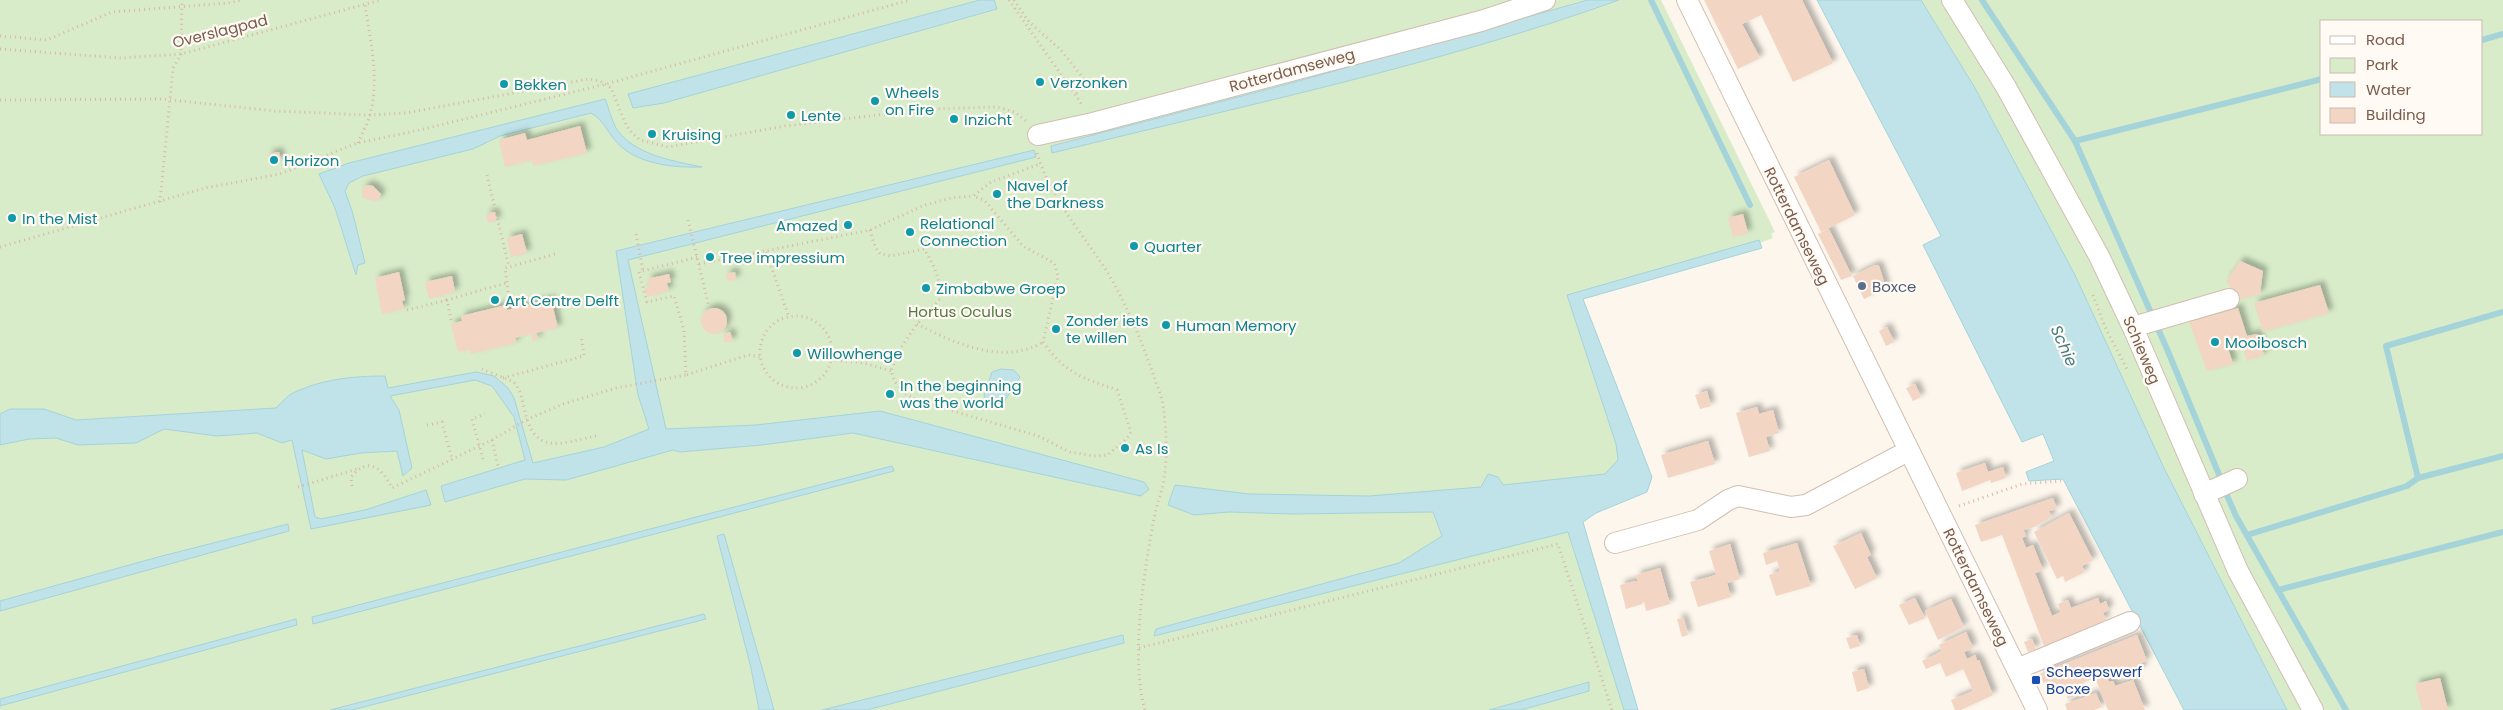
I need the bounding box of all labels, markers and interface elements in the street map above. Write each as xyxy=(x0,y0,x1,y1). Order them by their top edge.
street label: Overslagpad xyxy=(170,9,270,53)
legend xyxy=(2320,20,2483,135)
text: Road xyxy=(2366,29,2405,50)
street label: Rotterdamseweg xyxy=(1227,43,1357,97)
text: Park xyxy=(2366,54,2398,75)
place label: Verzonken xyxy=(1050,72,1128,93)
place label: Bekken xyxy=(514,74,567,95)
marker: Verzonken xyxy=(1034,76,1046,88)
marker: Bekken xyxy=(498,78,510,90)
text: Water xyxy=(2366,79,2412,100)
place label: Wheels on Fire xyxy=(885,82,940,120)
marker: Wheels on Fire xyxy=(869,95,881,107)
text: Building xyxy=(2366,104,2426,125)
place label: Lente xyxy=(801,105,841,126)
marker: Lente xyxy=(785,109,797,121)
place label: Inzicht xyxy=(964,109,1012,130)
marker: Inzicht xyxy=(948,113,960,125)
place label: Kruising xyxy=(662,124,721,145)
marker: Kruising xyxy=(646,128,658,140)
place label: Horizon xyxy=(284,150,339,171)
marker: Horizon xyxy=(268,154,280,166)
street label: Rotterdamseweg xyxy=(1759,163,1835,289)
place label: Navel of the Darkness xyxy=(1007,175,1104,213)
marker: Navel of the Darkness xyxy=(991,188,1003,200)
place label: In the Mist xyxy=(22,208,98,229)
marker: In the Mist xyxy=(6,212,18,224)
place label: Relational Connection xyxy=(920,213,1007,251)
place label: Amazed xyxy=(776,215,838,236)
marker: Amazed xyxy=(842,219,854,231)
marker: Relational Connection xyxy=(904,226,916,238)
place label: Quarter xyxy=(1144,236,1202,257)
marker: Quarter xyxy=(1128,240,1140,252)
place label: Tree impressium xyxy=(720,247,845,268)
marker: Tree impressium xyxy=(704,251,716,263)
place label: Boxce xyxy=(1872,276,1916,297)
place label: Zimbabwe Groep xyxy=(936,278,1066,299)
marker: Boxce xyxy=(1856,280,1868,292)
marker: Zimbabwe Groep xyxy=(920,282,932,294)
place label: Art Centre Delft xyxy=(505,290,619,311)
marker: Art Centre Delft xyxy=(489,294,501,306)
park label: Hortus Oculus xyxy=(908,301,1012,322)
place label: Zonder iets te willen xyxy=(1066,310,1149,348)
street label: Schieweg xyxy=(2118,313,2166,387)
place label: Human Memory xyxy=(1176,315,1297,336)
marker: Human Memory xyxy=(1160,319,1172,331)
water label: Schie xyxy=(2045,322,2083,370)
marker: Zonder iets te willen xyxy=(1050,323,1062,335)
place label: Mooibosch xyxy=(2225,332,2307,353)
marker: Mooibosch xyxy=(2209,336,2221,348)
place label: Willowhenge xyxy=(807,343,903,364)
marker: Willowhenge xyxy=(791,347,803,359)
place label: In the beginning was the world xyxy=(900,375,1022,413)
marker: In the beginning was the world xyxy=(884,388,896,400)
place label: As Is xyxy=(1135,438,1169,459)
marker: As Is xyxy=(1119,442,1131,454)
street label: Rotterdamseweg xyxy=(1938,524,2014,650)
place label: Scheepswerf Bocxe xyxy=(2046,661,2142,699)
marker: Scheepswerf Bocxe xyxy=(2030,674,2042,686)

